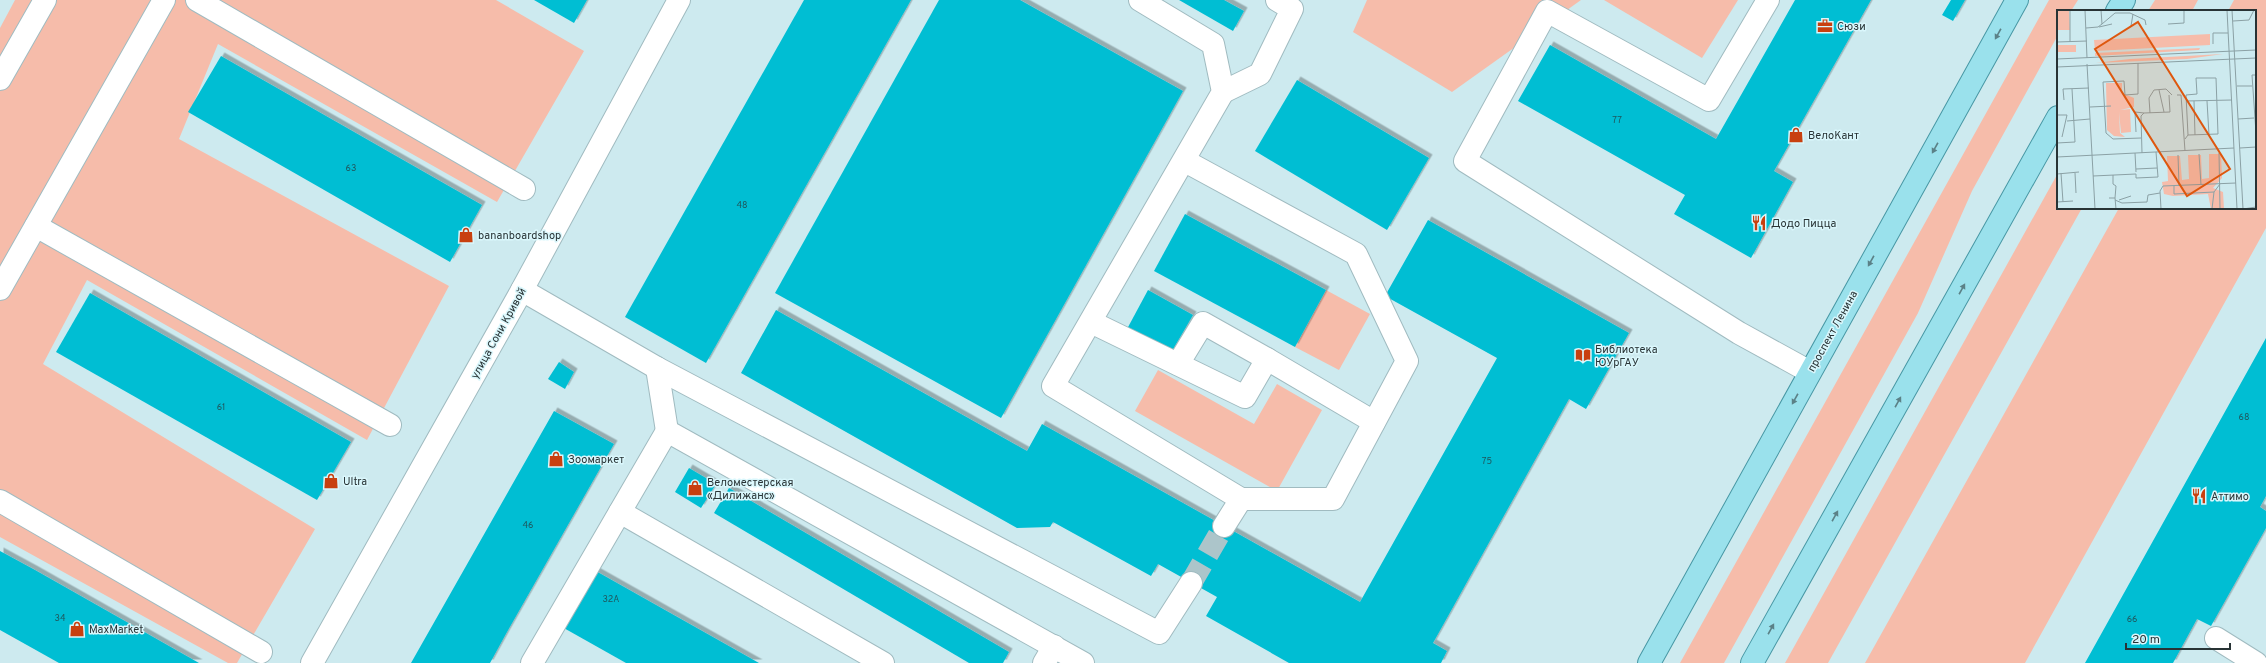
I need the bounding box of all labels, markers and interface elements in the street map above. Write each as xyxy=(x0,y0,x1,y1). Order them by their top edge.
inset map xyxy=(2057,10,2256,209)
office icon: Сюзи xyxy=(1816,17,1834,35)
place label: Сюзи xyxy=(1837,20,1866,34)
one-way arrow xyxy=(1994,28,2001,40)
house number: 77 xyxy=(1612,115,1622,126)
shop icon: ВелоКант xyxy=(1787,126,1805,144)
place label: ВелоКант xyxy=(1808,129,1859,143)
one-way arrow xyxy=(1931,142,1938,154)
house number: 63 xyxy=(346,163,356,174)
house number: 48 xyxy=(736,200,748,211)
restaurant icon: Додо Пицца xyxy=(1750,214,1768,232)
place label: Додо Пицца xyxy=(1771,217,1837,231)
shop icon: bananboardshop xyxy=(457,226,475,244)
place label: bananboardshop xyxy=(478,229,561,243)
one-way arrow xyxy=(1868,255,1875,267)
one-way arrow xyxy=(1958,283,1965,295)
street label: улица Сони Кривой xyxy=(468,285,530,382)
street label: проспект Ленина xyxy=(1805,288,1861,375)
place label: Библиотека ЮУрГАУ xyxy=(1595,343,1658,370)
library icon: Библиотека ЮУрГАУ xyxy=(1574,346,1592,364)
one-way arrow xyxy=(1791,394,1798,405)
one-way arrow xyxy=(1895,396,1902,408)
house number: 61 xyxy=(217,402,225,413)
house number: 68 xyxy=(2239,412,2249,423)
shop icon: Зоомаркет xyxy=(547,450,565,468)
place label: Зоомаркет xyxy=(568,453,624,467)
house number: 75 xyxy=(1482,456,1492,467)
shop icon: Ultra xyxy=(322,472,340,490)
place label: Ultra xyxy=(343,475,367,489)
place label: Веломестерская «Дилижанс» xyxy=(707,476,793,503)
shop icon: Веломестерская «Дилижанс» xyxy=(686,479,704,497)
restaurant icon: Аттимо xyxy=(2190,487,2208,505)
place label: Аттимо xyxy=(2211,490,2249,504)
one-way arrow xyxy=(1831,510,1838,521)
house number: 46 xyxy=(523,520,533,531)
house number: 32А xyxy=(603,594,619,605)
house number: 34 xyxy=(54,613,66,624)
house number: 66 xyxy=(2127,614,2137,625)
shop icon: MaxMarket xyxy=(68,620,86,638)
place label: MaxMarket xyxy=(89,623,143,637)
one-way arrow xyxy=(1768,623,1775,635)
scale bar xyxy=(2126,625,2230,651)
text: 20 m xyxy=(2132,632,2160,648)

